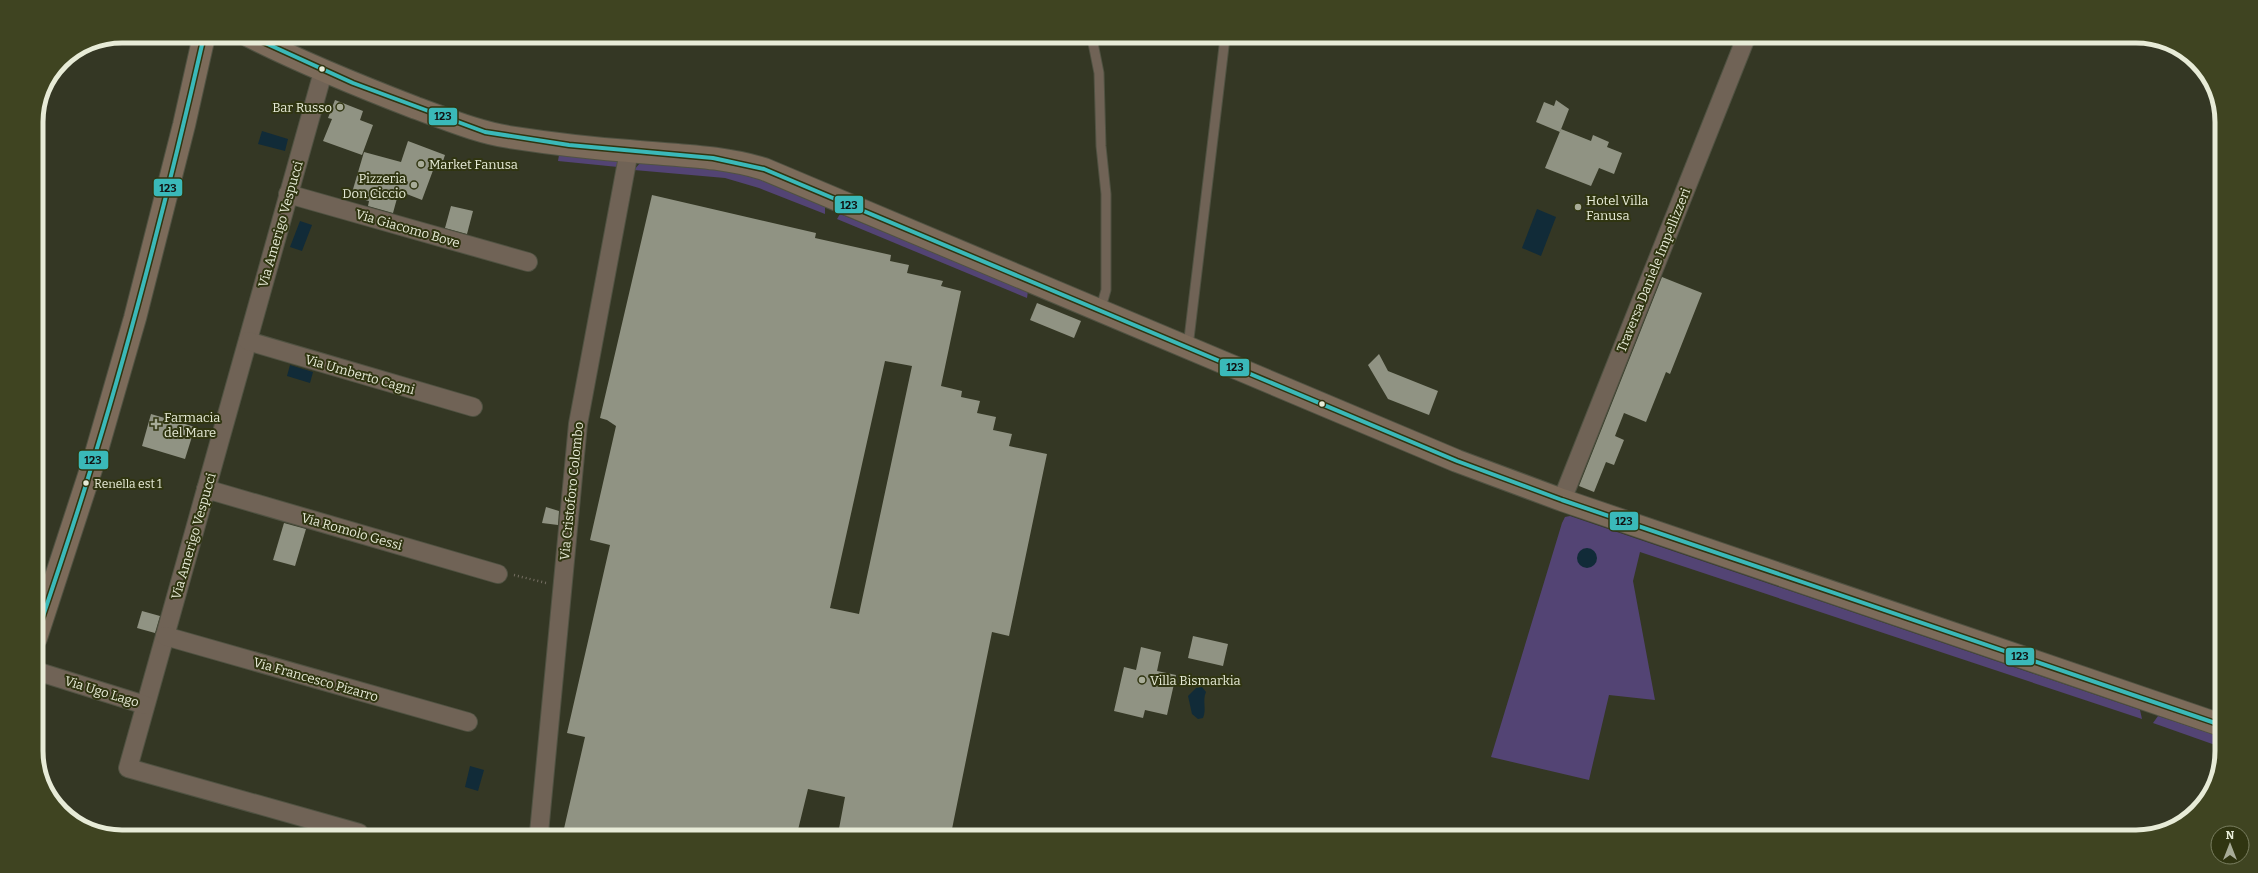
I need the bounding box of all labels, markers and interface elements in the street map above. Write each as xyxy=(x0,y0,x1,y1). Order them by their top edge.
unlabelled marker xyxy=(317,64,327,74)
place label: Bar Russo xyxy=(272,100,332,115)
marker: Bar Russo xyxy=(335,102,345,112)
line badge: 123 xyxy=(428,107,458,126)
text: 123 xyxy=(434,110,452,123)
place label: Market Fanusa xyxy=(429,157,518,172)
street label: Via Amerigo Vespucci xyxy=(255,159,306,289)
marker: Market Fanusa xyxy=(416,159,426,169)
place label: Pizzeria Don Ciccio xyxy=(342,171,406,201)
line badge: 123 xyxy=(153,178,183,197)
marker: Pizzeria Don Ciccio xyxy=(409,180,419,190)
text: 123 xyxy=(159,182,177,195)
street label: Traversa Daniele Impellizzeri xyxy=(1614,186,1693,354)
place label: Hotel Villa Fanusa xyxy=(1586,193,1648,223)
line badge: 123 xyxy=(834,195,864,214)
text: 123 xyxy=(840,199,858,212)
marker: Hotel Villa Fanusa xyxy=(1573,202,1583,212)
street label: Via Giacomo Bove xyxy=(354,206,462,251)
street label: Via Umberto Cagni xyxy=(303,352,417,397)
line badge: 123 xyxy=(1219,358,1250,377)
text: 123 xyxy=(1226,361,1244,374)
unlabelled marker xyxy=(1317,399,1327,409)
place label: Farmacia del Mare xyxy=(164,410,220,440)
marker: Farmacia del Mare xyxy=(151,419,161,429)
street label: Via Cristoforo Colombo xyxy=(557,421,586,561)
line badge: 123 xyxy=(78,450,109,470)
text: 123 xyxy=(84,454,102,467)
street label: Via Amerigo Vespucci xyxy=(168,471,219,601)
place label: Renella est 1 xyxy=(94,477,162,491)
marker: Renella est 1 xyxy=(81,478,91,488)
street label: Via Romolo Gessi xyxy=(300,510,404,553)
line badge: 123 xyxy=(1609,511,1639,531)
text: 123 xyxy=(1615,515,1633,528)
line badge: 123 xyxy=(2005,647,2035,666)
text: 123 xyxy=(2011,650,2029,663)
street label: Via Francesco Pizarro xyxy=(252,654,380,704)
street label: Via Ugo Lago xyxy=(63,673,141,710)
place label: Villa Bismarkia xyxy=(1150,673,1241,688)
marker: Villa Bismarkia xyxy=(1137,675,1147,685)
north arrow xyxy=(2210,825,2250,865)
text: N xyxy=(2226,829,2235,842)

